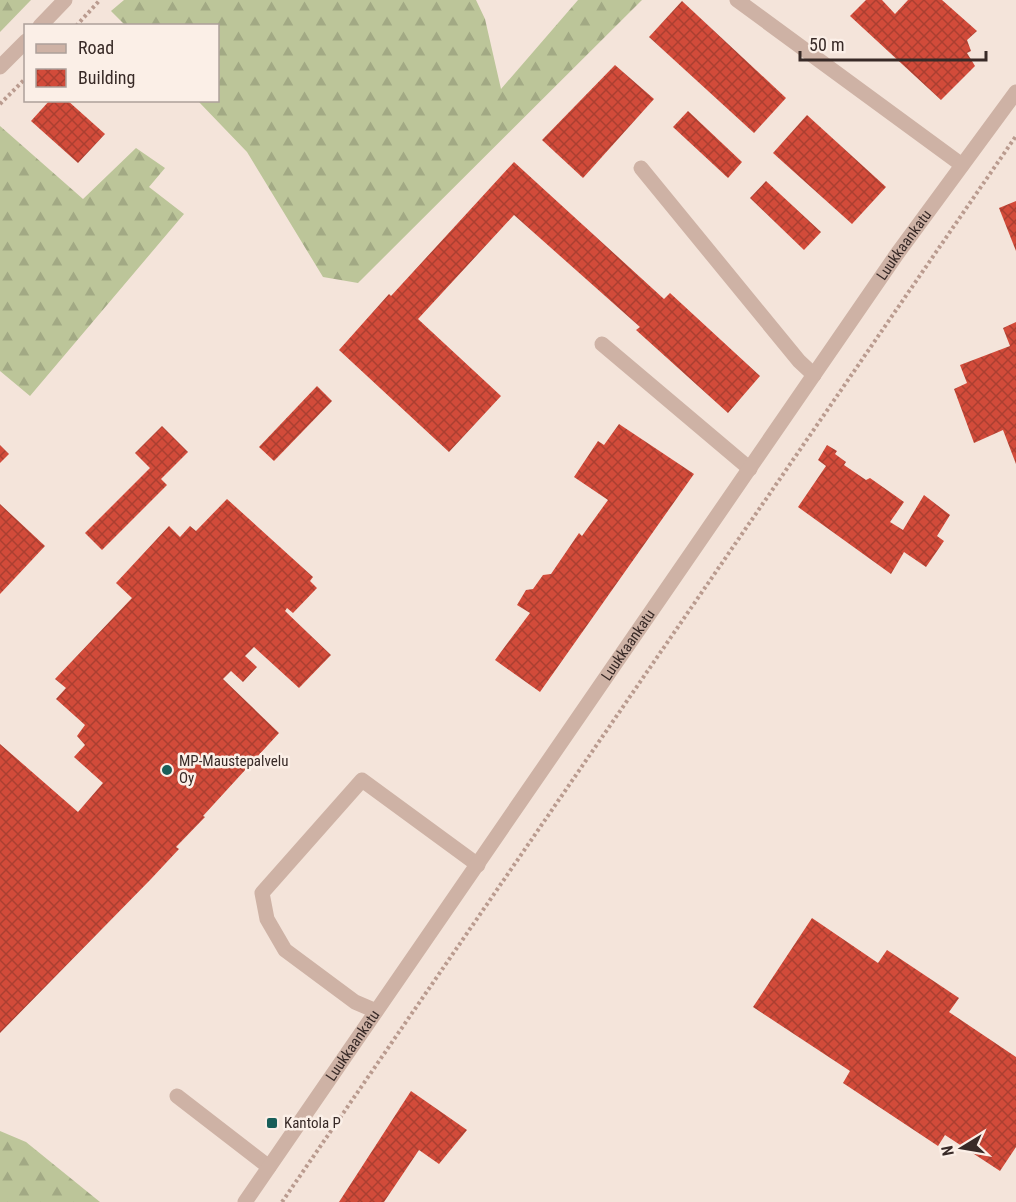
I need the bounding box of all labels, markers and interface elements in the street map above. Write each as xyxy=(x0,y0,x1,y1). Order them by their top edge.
legend xyxy=(24,24,219,102)
scale bar xyxy=(800,24,986,62)
text: 50 m xyxy=(809,34,844,55)
text: Road xyxy=(78,37,114,58)
text: Building xyxy=(78,67,135,88)
street label: Luukkaankatu xyxy=(873,206,935,284)
street label: Luukkaankatu xyxy=(597,606,659,684)
place label: MP-Maustepalvelu Oy xyxy=(179,752,289,787)
marker: MP-Maustepalvelu Oy xyxy=(160,763,174,777)
street label: Luukkaankatu xyxy=(322,1006,383,1084)
place label: Kantola P xyxy=(284,1114,341,1132)
marker: Kantola P xyxy=(265,1116,279,1130)
north arrow xyxy=(932,1118,992,1178)
text: N xyxy=(938,1144,958,1157)

